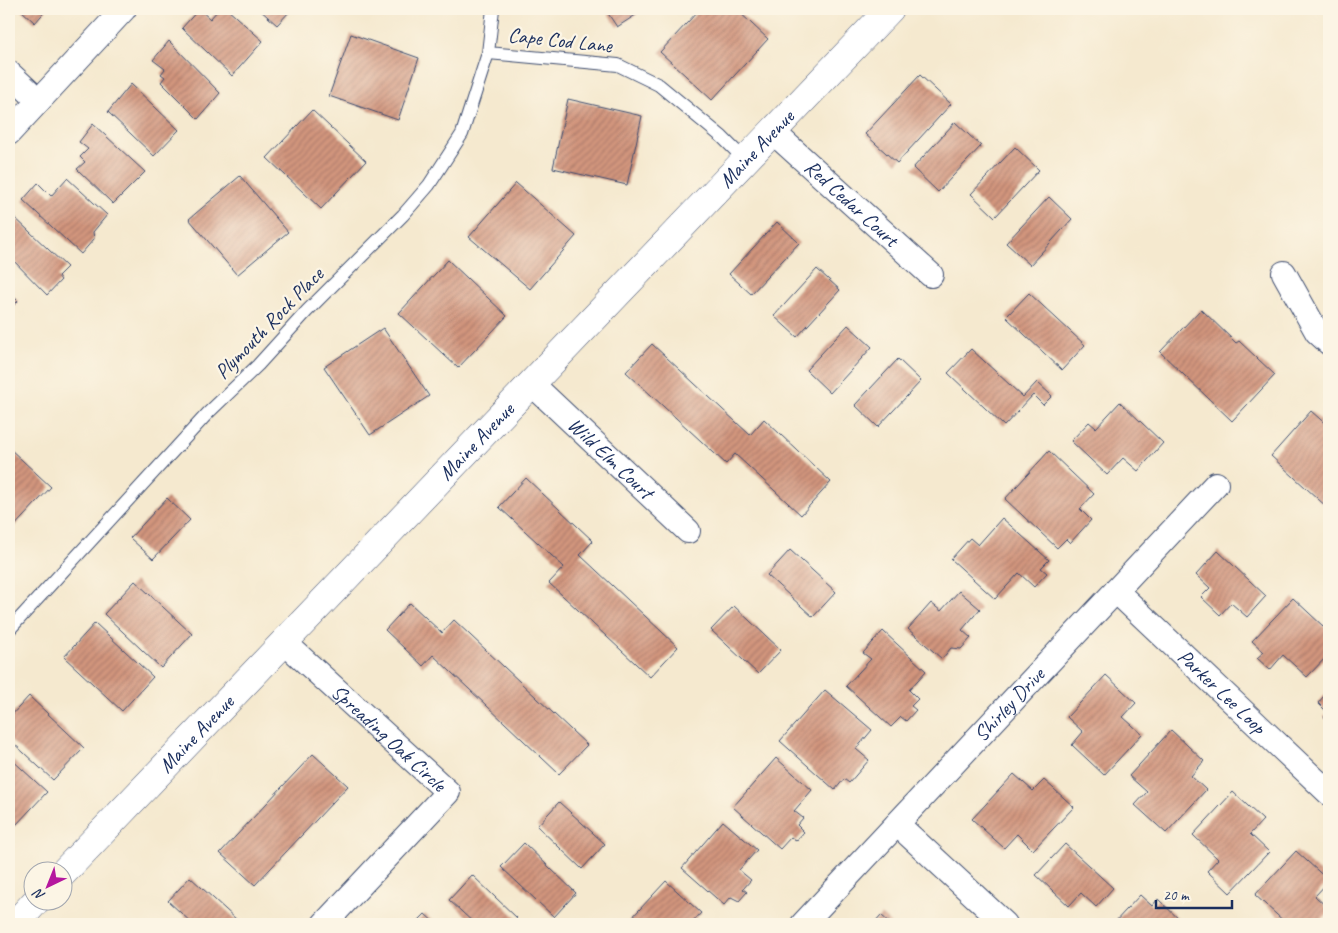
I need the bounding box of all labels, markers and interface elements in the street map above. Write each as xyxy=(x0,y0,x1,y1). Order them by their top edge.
street label: Cape Cod Lane xyxy=(507,22,614,58)
street label: Maine Avenue xyxy=(713,103,800,193)
street label: Red Cedar Court xyxy=(799,154,905,254)
street label: Plymouth Rock Place xyxy=(209,261,330,384)
street label: Maine Avenue xyxy=(433,396,520,486)
street label: Wild Elm Court xyxy=(562,412,661,507)
street label: Parker Lee Loop xyxy=(1172,643,1272,740)
street label: Shirley Drive xyxy=(968,661,1051,747)
street label: Spreading Oak Circle xyxy=(326,679,453,798)
street label: Maine Avenue xyxy=(153,689,240,778)
north arrow xyxy=(22,860,72,910)
scale bar xyxy=(1156,878,1232,910)
text: N xyxy=(29,884,48,904)
text: 20 m xyxy=(1163,886,1190,905)

